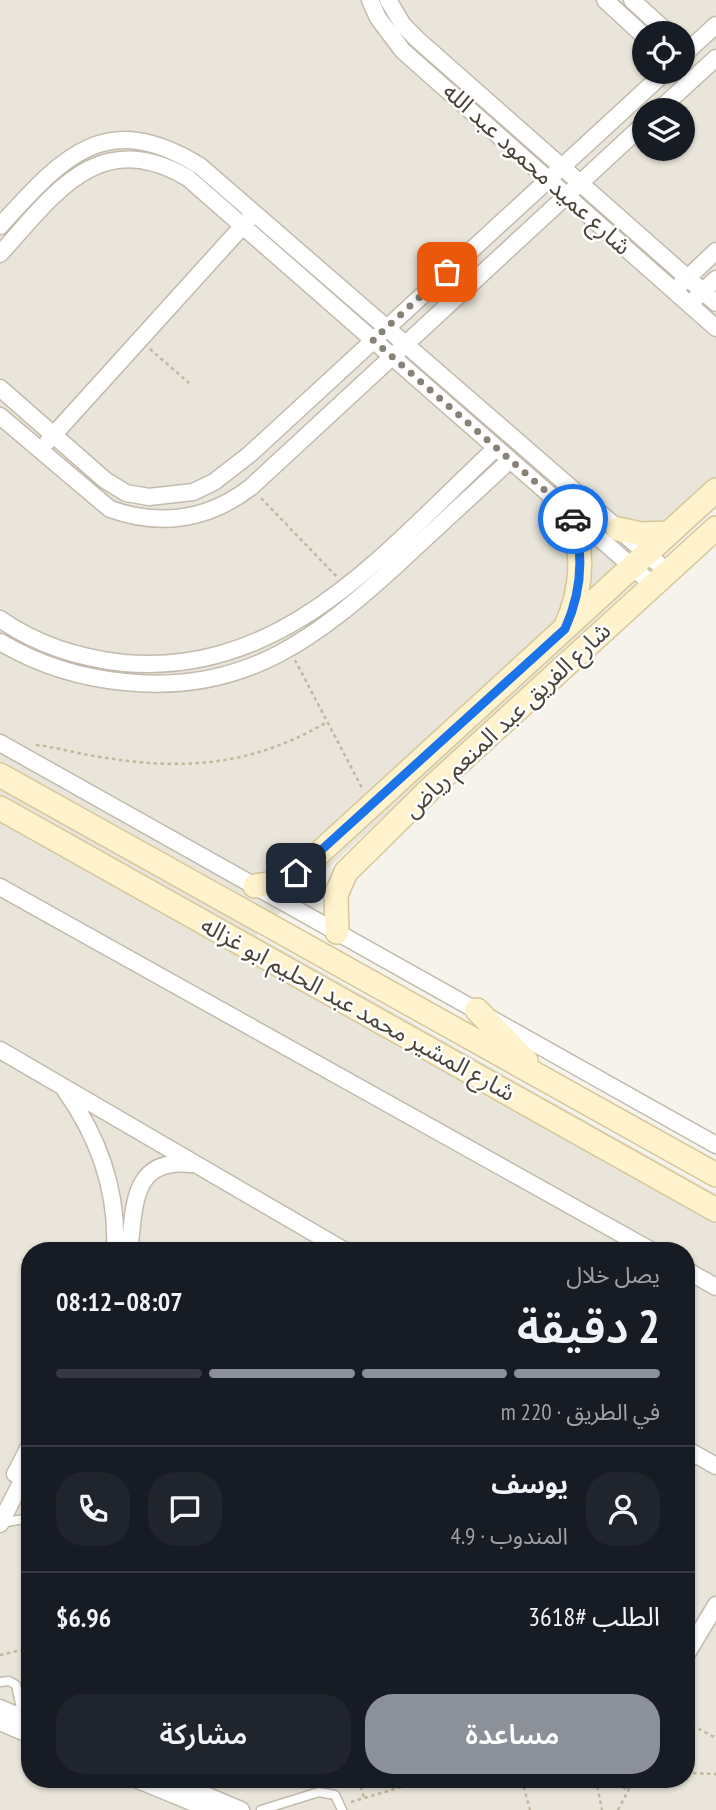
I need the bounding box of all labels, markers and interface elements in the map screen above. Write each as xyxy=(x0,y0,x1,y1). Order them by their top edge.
map controls xyxy=(632,21,695,161)
button: locate xyxy=(632,21,695,84)
street label: شارع عميد محمود عبد الله xyxy=(435,76,638,263)
button: layers xyxy=(632,98,695,161)
pin xyxy=(417,242,477,302)
icon: bag xyxy=(428,253,466,291)
courier xyxy=(538,484,608,554)
icon: car xyxy=(554,500,592,538)
street label: شارع الفريق عبد المنعم رياض xyxy=(396,615,618,826)
pin xyxy=(266,843,326,903)
icon: home xyxy=(277,854,315,892)
street label: شارع المشير محمد عبد الحليم ابو غزاله xyxy=(195,909,521,1110)
text: يصل خلال xyxy=(566,1260,660,1289)
text: 08:07–08:12 xyxy=(56,1285,183,1318)
text: 2 دقيقة xyxy=(517,1296,660,1356)
text: في الطريق · 220 m xyxy=(501,1397,660,1426)
text: يوسف xyxy=(491,1467,568,1500)
button: phone xyxy=(56,1472,130,1546)
button: chat xyxy=(148,1472,222,1546)
button: person xyxy=(586,1472,660,1546)
text: المندوب · 4.9 xyxy=(451,1521,568,1550)
text: الطلب #3618 xyxy=(528,1600,660,1633)
text: $6.96 xyxy=(56,1601,111,1634)
button: مشاركة xyxy=(56,1694,351,1774)
button: مساعدة xyxy=(365,1694,660,1774)

